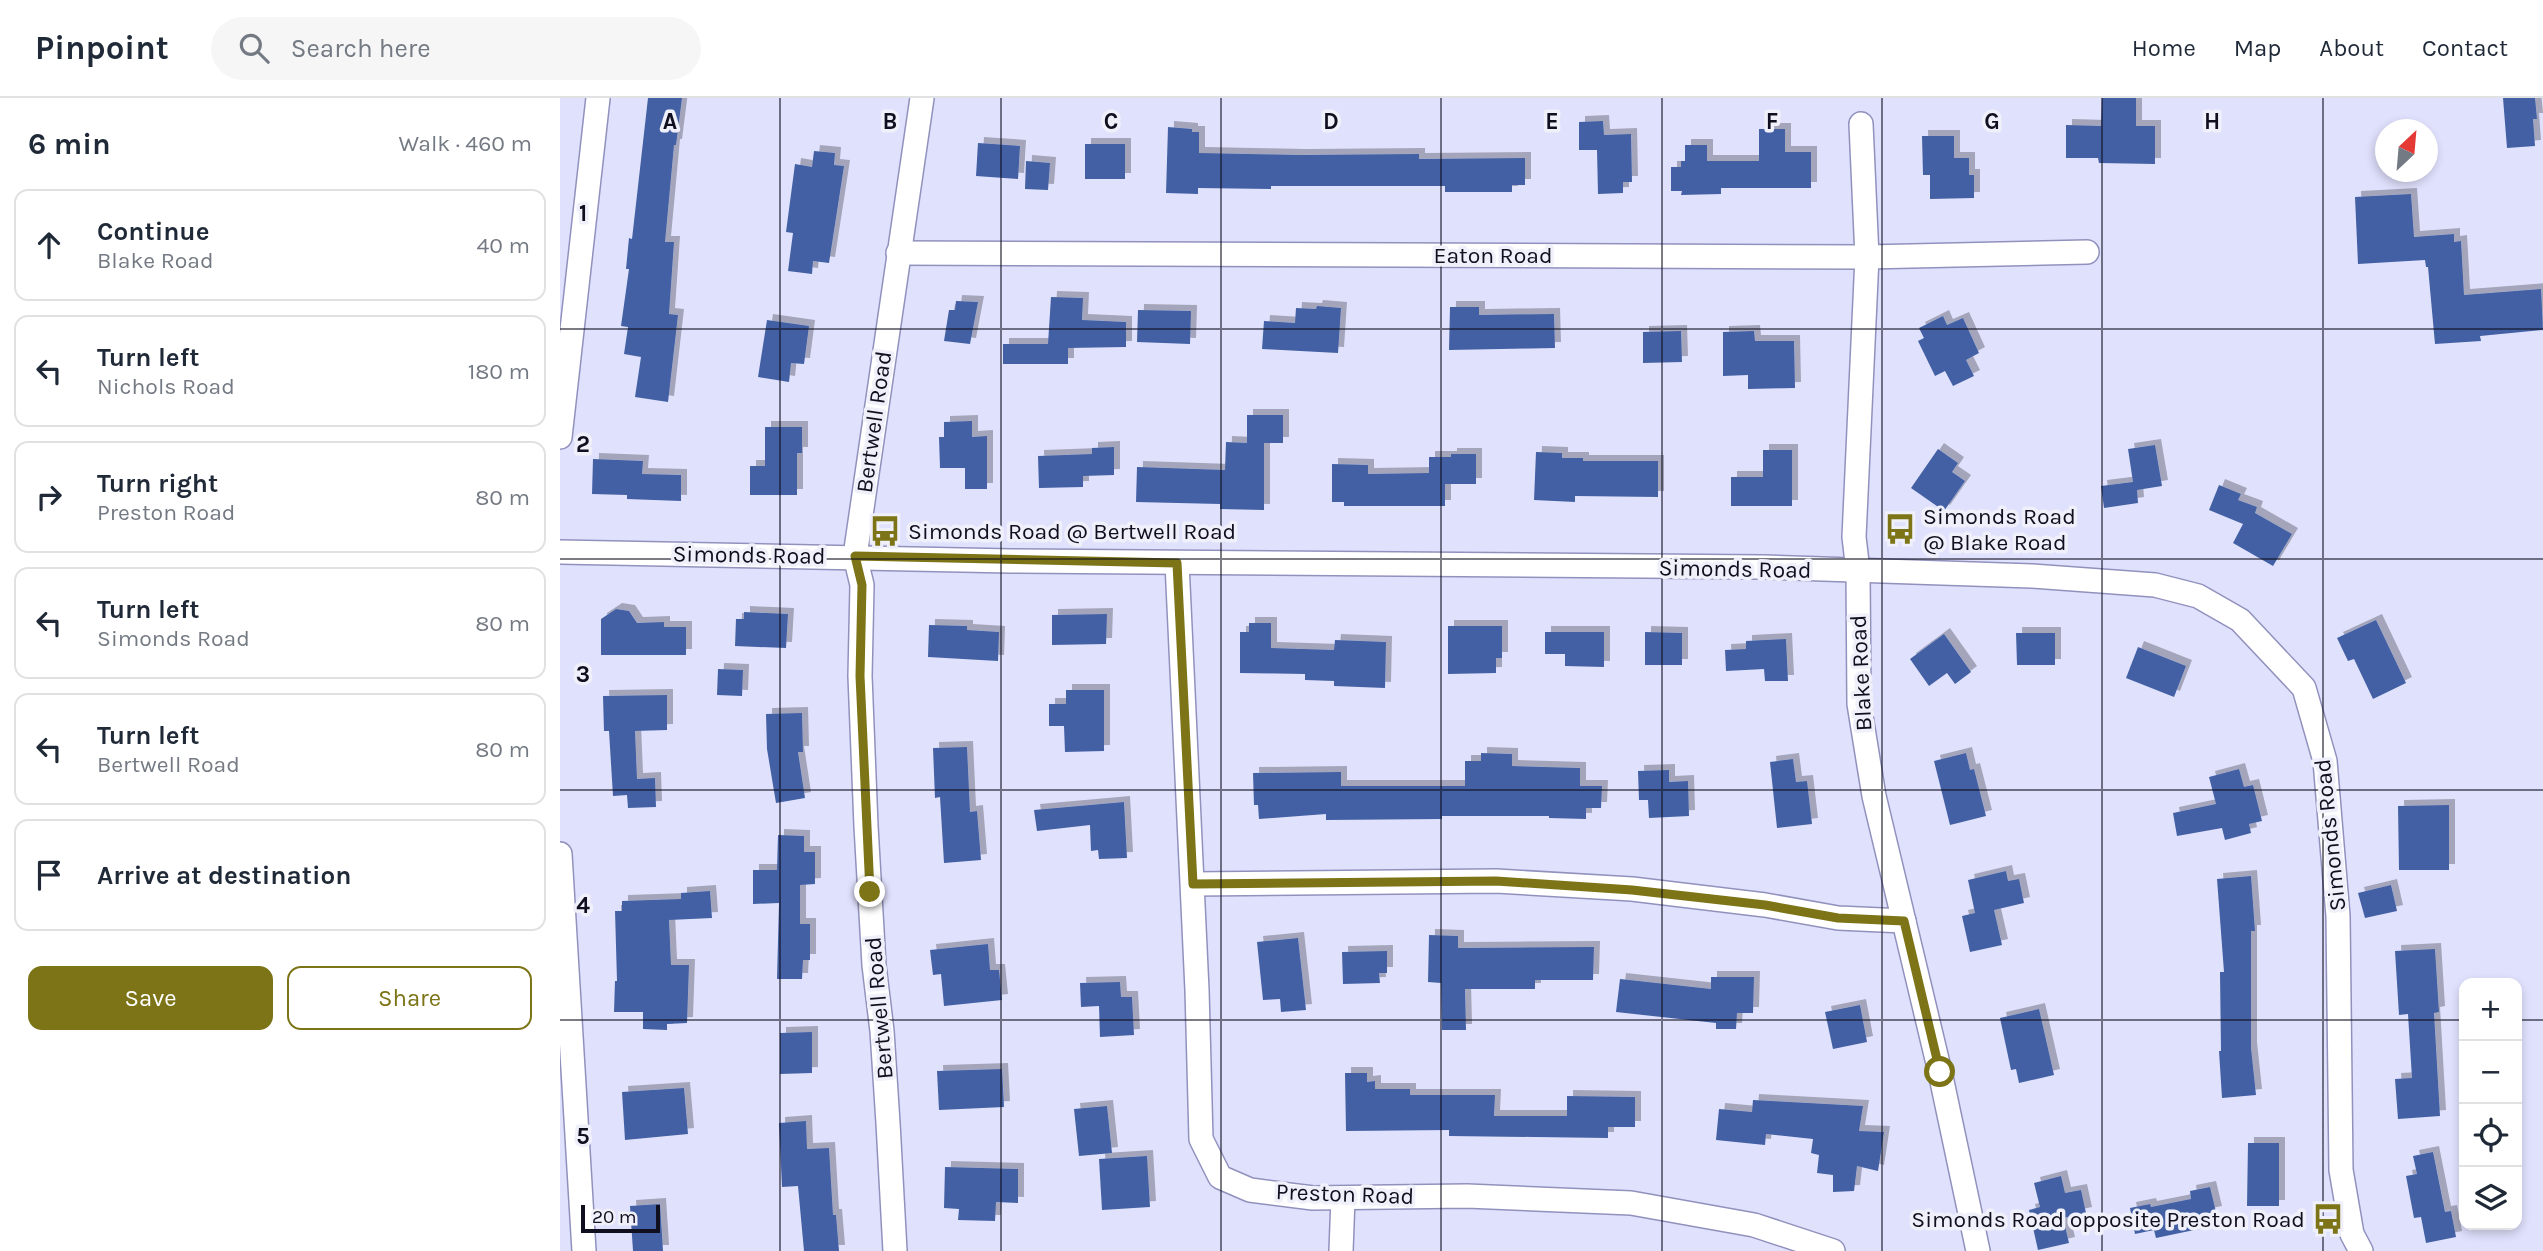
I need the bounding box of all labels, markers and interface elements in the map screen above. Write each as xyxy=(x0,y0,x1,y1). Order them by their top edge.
search box xyxy=(211,17,701,80)
text: Pinpoint xyxy=(35,29,169,67)
icon: search xyxy=(235,29,273,67)
text: Search here xyxy=(291,33,431,64)
text: Home xyxy=(2132,34,2196,62)
text: Map xyxy=(2234,34,2281,62)
text: About xyxy=(2319,34,2384,62)
text: Contact xyxy=(2422,34,2508,62)
text: A xyxy=(663,108,677,135)
text: B xyxy=(883,108,897,135)
text: C xyxy=(1104,108,1118,135)
text: D xyxy=(1323,108,1339,135)
text: E xyxy=(1545,108,1559,135)
text: F xyxy=(1766,108,1778,135)
text: G xyxy=(1984,108,2000,135)
text: H xyxy=(2204,108,2220,135)
north arrow xyxy=(2375,119,2438,182)
text: 6 min xyxy=(28,126,111,162)
text: Walk · 460 m xyxy=(398,130,532,157)
text: 1 xyxy=(579,200,587,227)
text: Continue xyxy=(97,216,209,247)
icon: ahead xyxy=(30,226,68,264)
text: 40 m xyxy=(477,232,530,259)
street label: Eaton Road xyxy=(1433,242,1553,269)
text: Blake Road xyxy=(97,247,214,274)
text: Turn left xyxy=(97,342,199,373)
street label: Bertwell Road xyxy=(851,349,897,495)
icon: left xyxy=(30,352,68,390)
text: 180 m xyxy=(468,358,530,385)
text: Nichols Road xyxy=(97,373,235,400)
text: 2 xyxy=(576,431,590,458)
text: Turn right xyxy=(97,468,218,499)
icon: right xyxy=(30,478,68,516)
text: 80 m xyxy=(475,484,530,511)
text: Preston Road xyxy=(97,499,235,526)
place label: Simonds Road @ Blake Road xyxy=(1923,503,2076,556)
bus stop icon: Simonds Road @ Blake Road xyxy=(1883,512,1917,546)
bus stop icon: Simonds Road @ Bertwell Road xyxy=(868,514,902,548)
place label: Simonds Road @ Bertwell Road xyxy=(908,518,1236,545)
street label: Simonds Road xyxy=(672,540,826,570)
street label: Simonds Road xyxy=(1658,554,1812,584)
text: Turn left xyxy=(97,594,199,625)
icon: left xyxy=(30,604,68,642)
text: 80 m xyxy=(475,610,530,637)
street label: Blake Road xyxy=(1844,614,1878,732)
text: Simonds Road xyxy=(97,625,250,652)
text: 3 xyxy=(576,661,590,688)
text: Turn left xyxy=(97,720,199,751)
icon: left xyxy=(30,730,68,768)
text: 80 m xyxy=(475,736,530,763)
text: Bertwell Road xyxy=(97,751,240,778)
street label: Simonds Road xyxy=(2309,758,2351,912)
icon: arrive xyxy=(30,856,68,894)
text: Arrive at destination xyxy=(97,860,351,891)
route end xyxy=(854,876,885,907)
text: 4 xyxy=(576,892,590,919)
street label: Bertwell Road xyxy=(859,936,899,1080)
button: Save xyxy=(28,966,273,1030)
button: Share xyxy=(287,966,532,1030)
map controls xyxy=(2459,978,2522,1230)
button: + xyxy=(2459,978,2522,1041)
button: − xyxy=(2459,1041,2522,1104)
route start xyxy=(1924,1056,1955,1087)
button: locate xyxy=(2459,1104,2522,1167)
text: 5 xyxy=(576,1123,590,1150)
button: layers xyxy=(2459,1167,2522,1230)
street label: Preston Road xyxy=(1275,1178,1415,1210)
scale bar xyxy=(581,1202,660,1234)
bus stop icon: Simonds Road opposite Preston Road xyxy=(2311,1202,2345,1236)
text: 20 m xyxy=(592,1206,637,1228)
place label: Simonds Road opposite Preston Road xyxy=(1911,1206,2305,1233)

